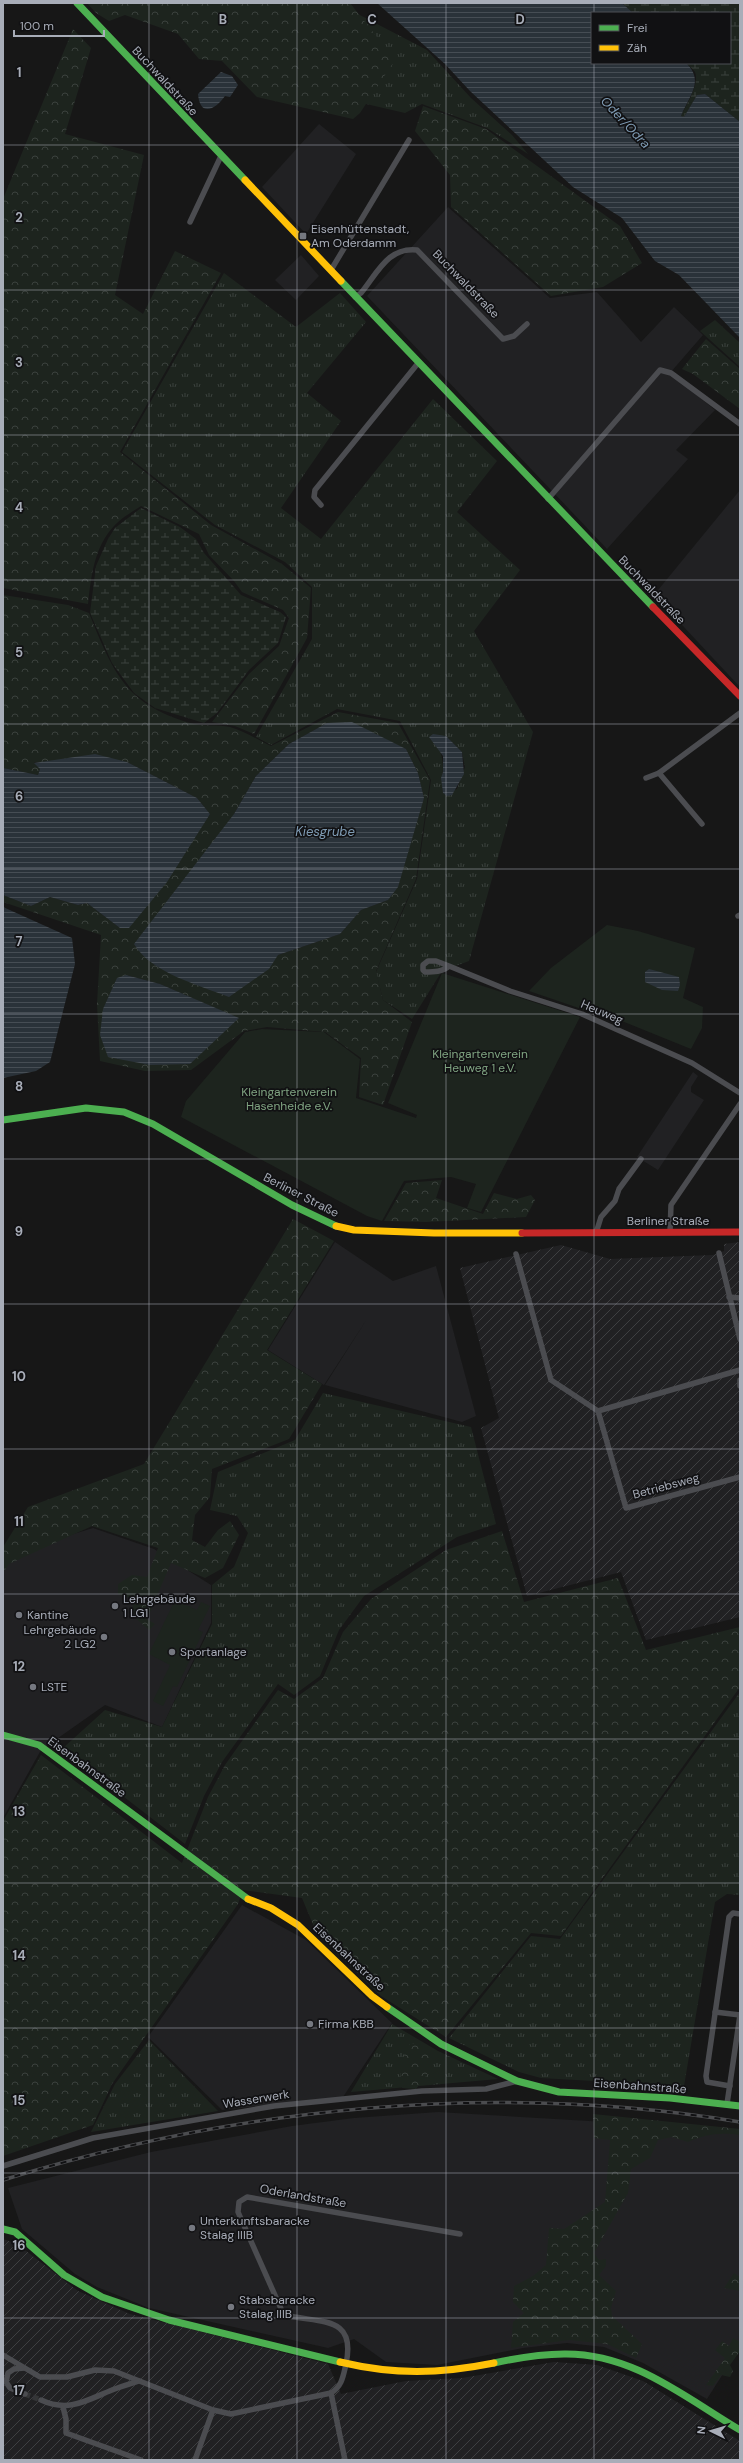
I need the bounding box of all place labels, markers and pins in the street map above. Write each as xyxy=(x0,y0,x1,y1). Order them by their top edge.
place label: Eisenhüttenstadt, Am Oderdamm xyxy=(311,221,409,251)
marker: Eisenhüttenstadt, Am Oderdamm xyxy=(298,231,308,241)
place label: Lehrgebäude 1 LG1 xyxy=(123,1591,196,1621)
marker: Lehrgebäude 1 LG1 xyxy=(110,1601,120,1611)
place label: Kantine xyxy=(27,1607,69,1623)
marker: Kantine xyxy=(14,1610,24,1620)
place label: Lehrgebäude 2 LG2 xyxy=(23,1622,96,1652)
marker: Lehrgebäude 2 LG2 xyxy=(99,1632,109,1642)
place label: Sportanlage xyxy=(180,1644,247,1660)
marker: Sportanlage xyxy=(167,1647,177,1657)
place label: LSTE xyxy=(41,1679,67,1695)
marker: LSTE xyxy=(28,1682,38,1692)
place label: Firma KBB xyxy=(318,2016,374,2032)
marker: Firma KBB xyxy=(305,2019,315,2029)
place label: Unterkunftsbaracke Stalag IIIB xyxy=(200,2213,310,2243)
marker: Unterkunftsbaracke Stalag IIIB xyxy=(187,2223,197,2233)
place label: Stabsbaracke Stalag IIIB xyxy=(239,2292,315,2322)
marker: Stabsbaracke Stalag IIIB xyxy=(226,2302,236,2312)

